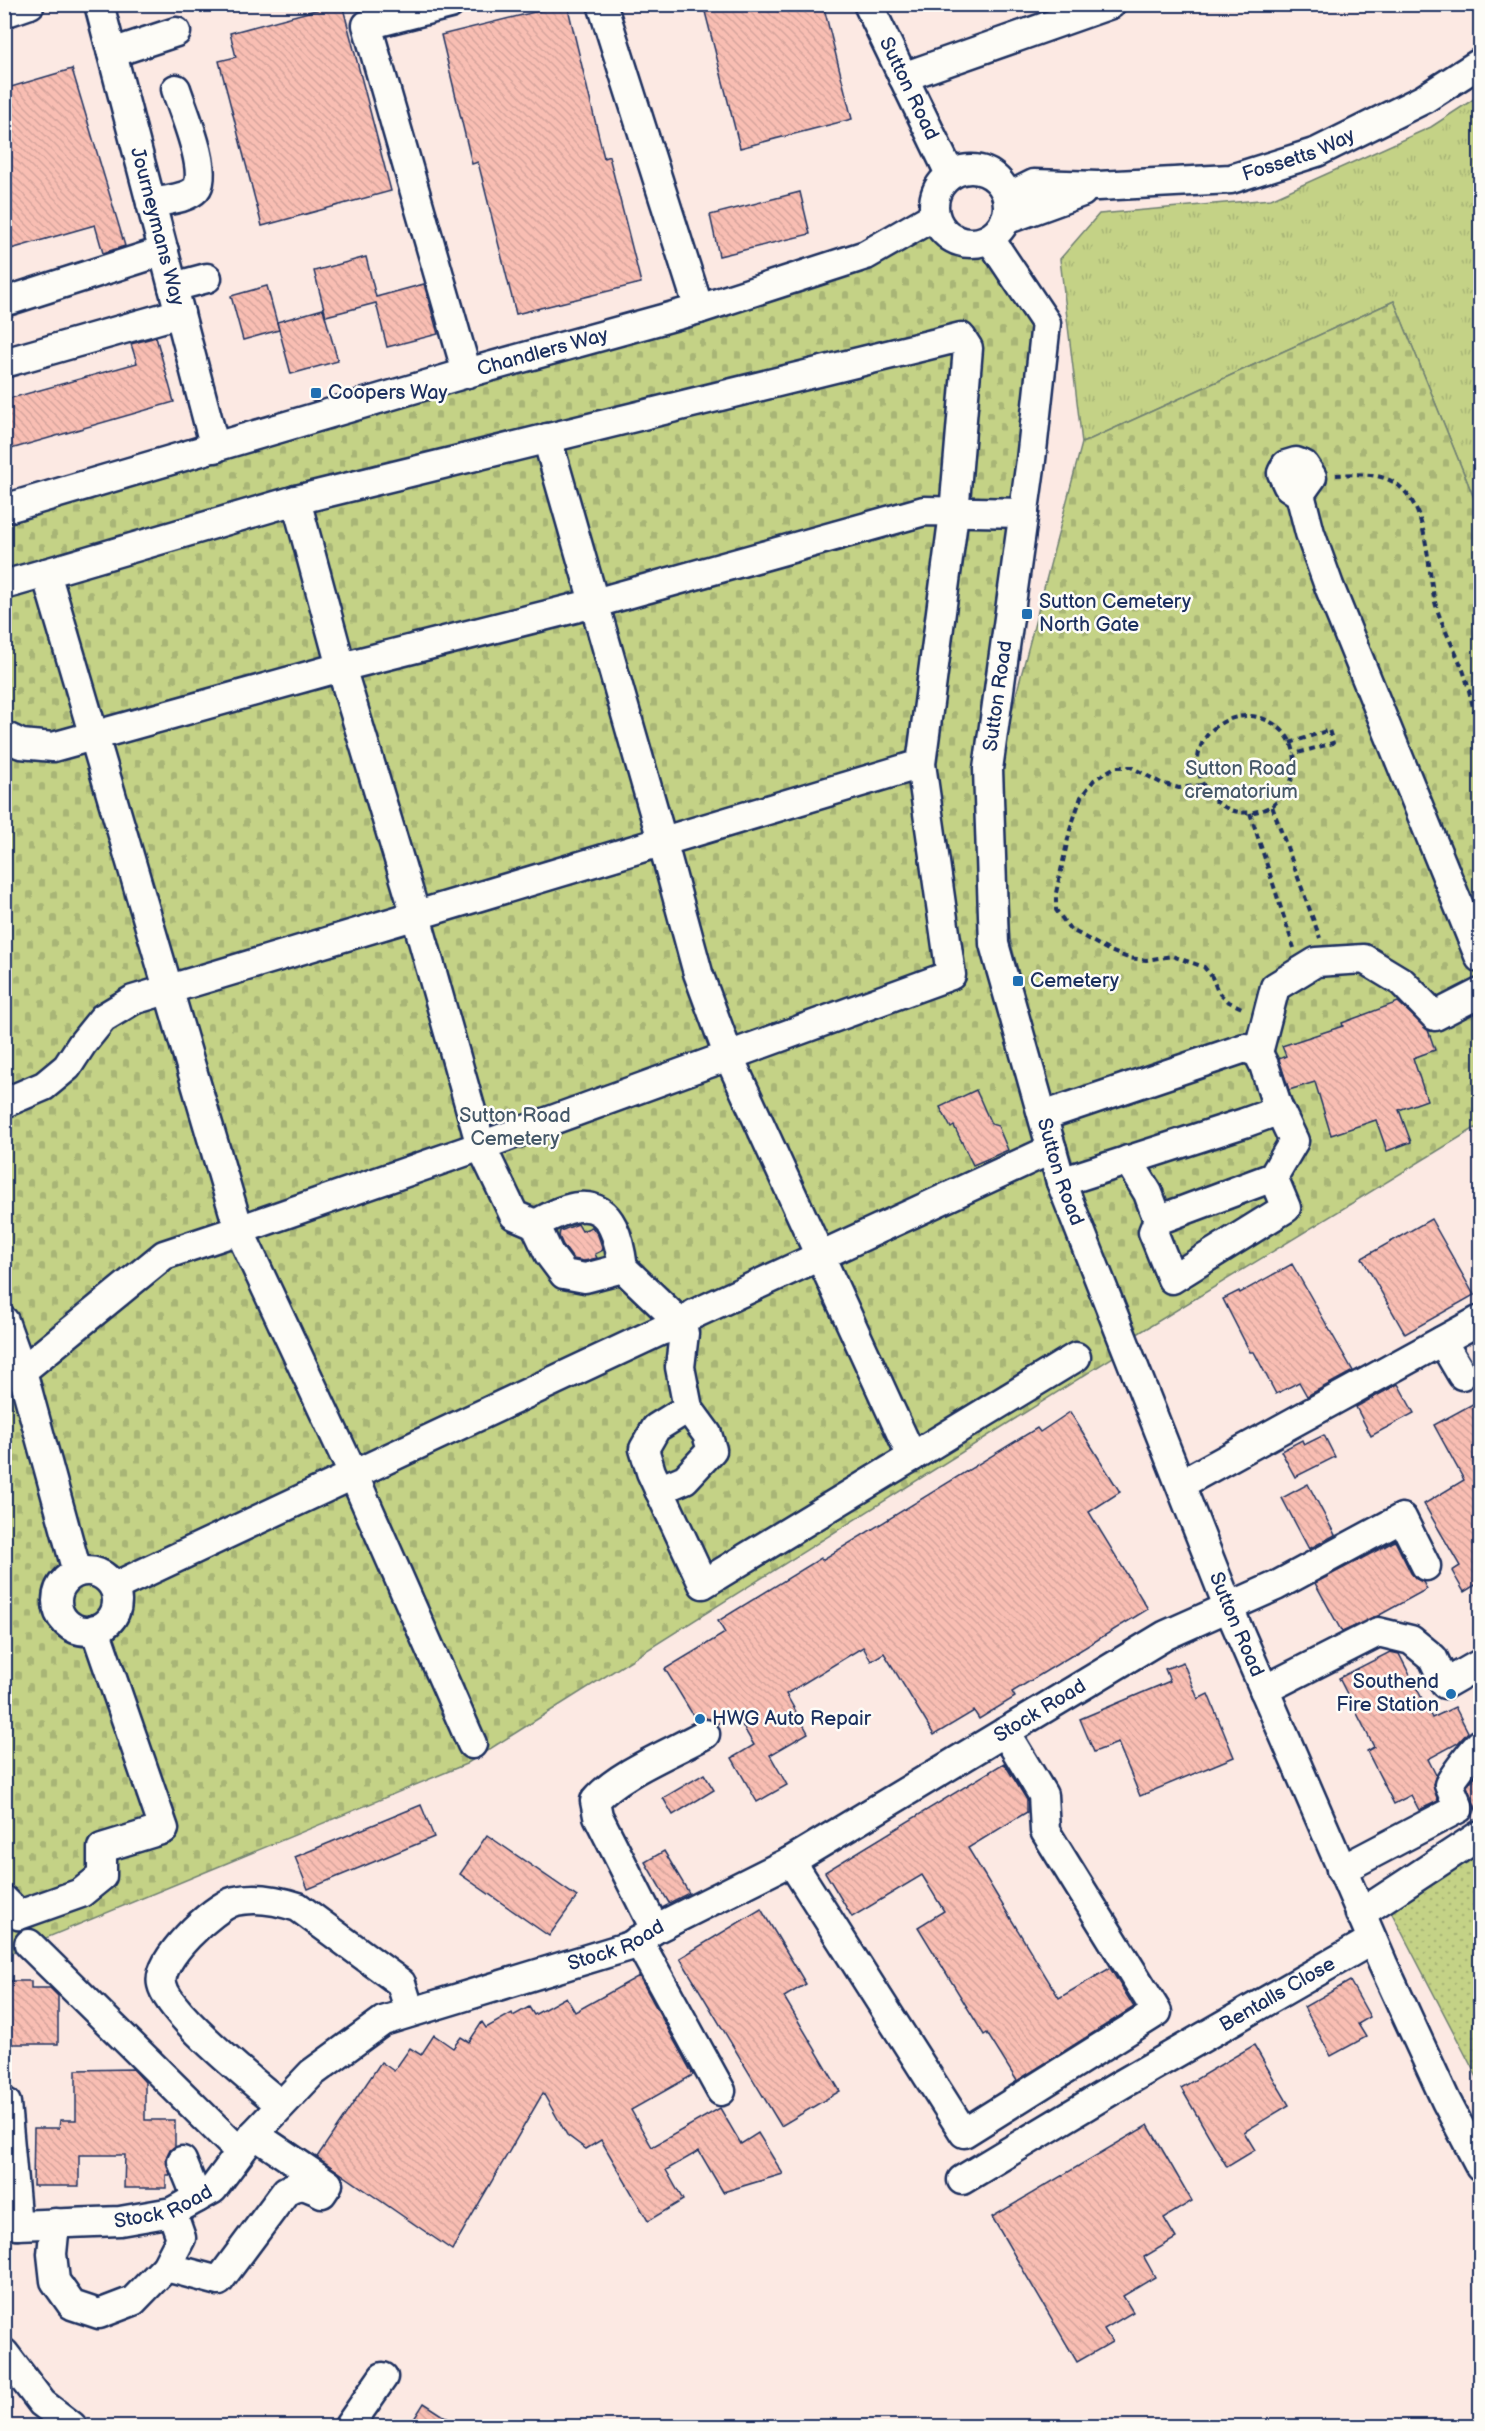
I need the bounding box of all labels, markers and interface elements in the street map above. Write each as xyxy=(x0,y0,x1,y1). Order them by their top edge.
street label: Sutton Road xyxy=(874,33,944,144)
street label: Fossetts Way xyxy=(1239,123,1359,187)
street label: Journeymans Way xyxy=(125,145,189,308)
street label: Chandlers Way xyxy=(474,323,611,382)
place label: Coopers Way xyxy=(328,381,448,405)
marker: Coopers Way xyxy=(309,386,323,400)
place label: Sutton Cemetery North Gate xyxy=(1039,590,1191,637)
marker: Sutton Cemetery North Gate xyxy=(1020,607,1034,621)
street label: Sutton Road xyxy=(978,639,1018,753)
park label: Sutton Road crematorium xyxy=(1184,757,1298,804)
place label: Cemetery xyxy=(1030,969,1119,993)
marker: Cemetery xyxy=(1011,974,1025,988)
park label: Sutton Road Cemetery xyxy=(459,1104,571,1151)
street label: Sutton Road xyxy=(1032,1115,1089,1229)
street label: Sutton Road xyxy=(1204,1569,1269,1680)
place label: Southend Fire Station xyxy=(1336,1670,1439,1717)
street label: Stock Road xyxy=(990,1674,1090,1748)
marker: Southend Fire Station xyxy=(1444,1687,1458,1701)
place label: HWG Auto Repair xyxy=(712,1707,872,1731)
marker: HWG Auto Repair xyxy=(693,1712,707,1726)
street label: Stock Road xyxy=(565,1914,668,1976)
street label: Bentalls Close xyxy=(1215,1952,1340,2037)
street label: Stock Road xyxy=(112,2180,217,2234)

